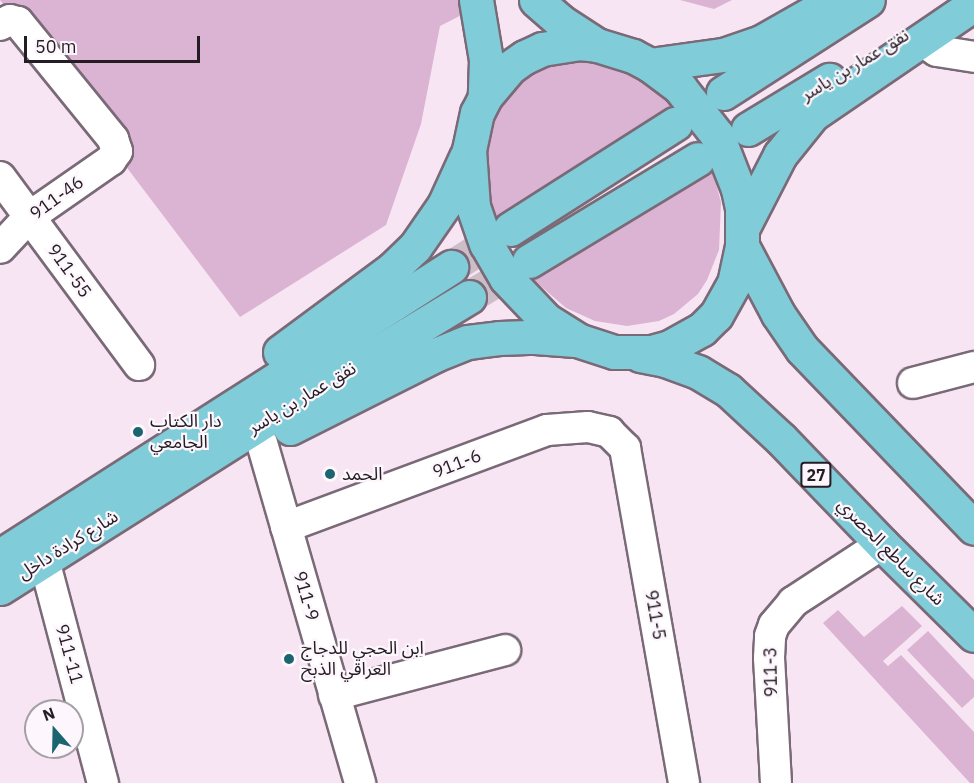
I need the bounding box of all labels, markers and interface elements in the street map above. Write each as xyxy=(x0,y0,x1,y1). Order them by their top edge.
scale bar xyxy=(27,24,202,62)
street label: نفق عمار بن ياسر xyxy=(797,24,913,106)
text: 50 m xyxy=(35,35,77,58)
street label: 911-46 xyxy=(26,171,88,225)
street label: 911-55 xyxy=(42,240,96,302)
street label: نفق عمار بن ياسر xyxy=(244,357,360,439)
place label: دار الكتاب الجامعي xyxy=(150,411,222,454)
marker: دار الكتاب الجامعي xyxy=(131,425,145,439)
street label: 911-6 xyxy=(430,445,484,483)
road number: 27 xyxy=(800,462,832,488)
place label: الحمد xyxy=(342,463,382,485)
marker: الحمد xyxy=(323,467,337,481)
street label: شارع ساطع الحصري xyxy=(833,494,949,610)
street label: شارع كرادة داخل xyxy=(14,506,122,584)
street label: 911-9 xyxy=(289,569,323,623)
street label: 911-5 xyxy=(640,588,670,642)
street label: 911-11 xyxy=(51,622,87,686)
place label: ابن الحجي للدجاج العراقي الذبح xyxy=(301,638,424,680)
street label: 911-3 xyxy=(760,647,782,697)
marker: ابن الحجي للدجاج العراقي الذبح xyxy=(282,652,296,666)
north arrow xyxy=(24,699,84,759)
text: N xyxy=(40,703,57,725)

